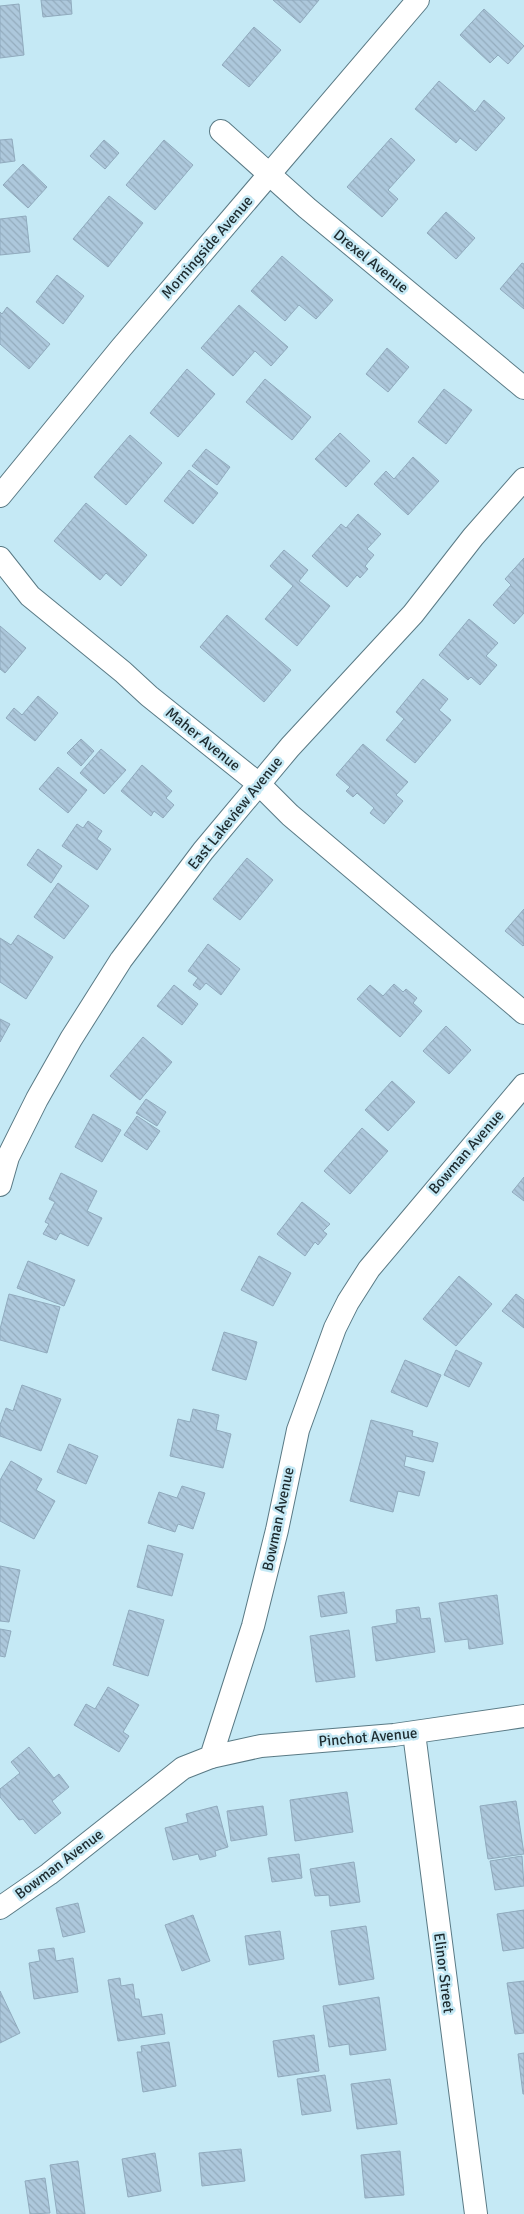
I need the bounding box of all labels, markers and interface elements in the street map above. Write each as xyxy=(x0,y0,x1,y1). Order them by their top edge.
street label: Morningside Avenue xyxy=(158,192,256,302)
street label: Drexel Avenue xyxy=(330,225,412,297)
street label: Maher Avenue xyxy=(162,703,244,775)
street label: East Lakeview Avenue xyxy=(184,753,286,873)
street label: Bowman Avenue xyxy=(425,1106,507,1198)
street label: Bowman Avenue xyxy=(258,1466,298,1572)
street label: Pinchot Avenue xyxy=(318,1724,418,1750)
street label: Bowman Avenue xyxy=(11,1825,107,1903)
street label: Elinor Street xyxy=(430,1932,458,2014)

